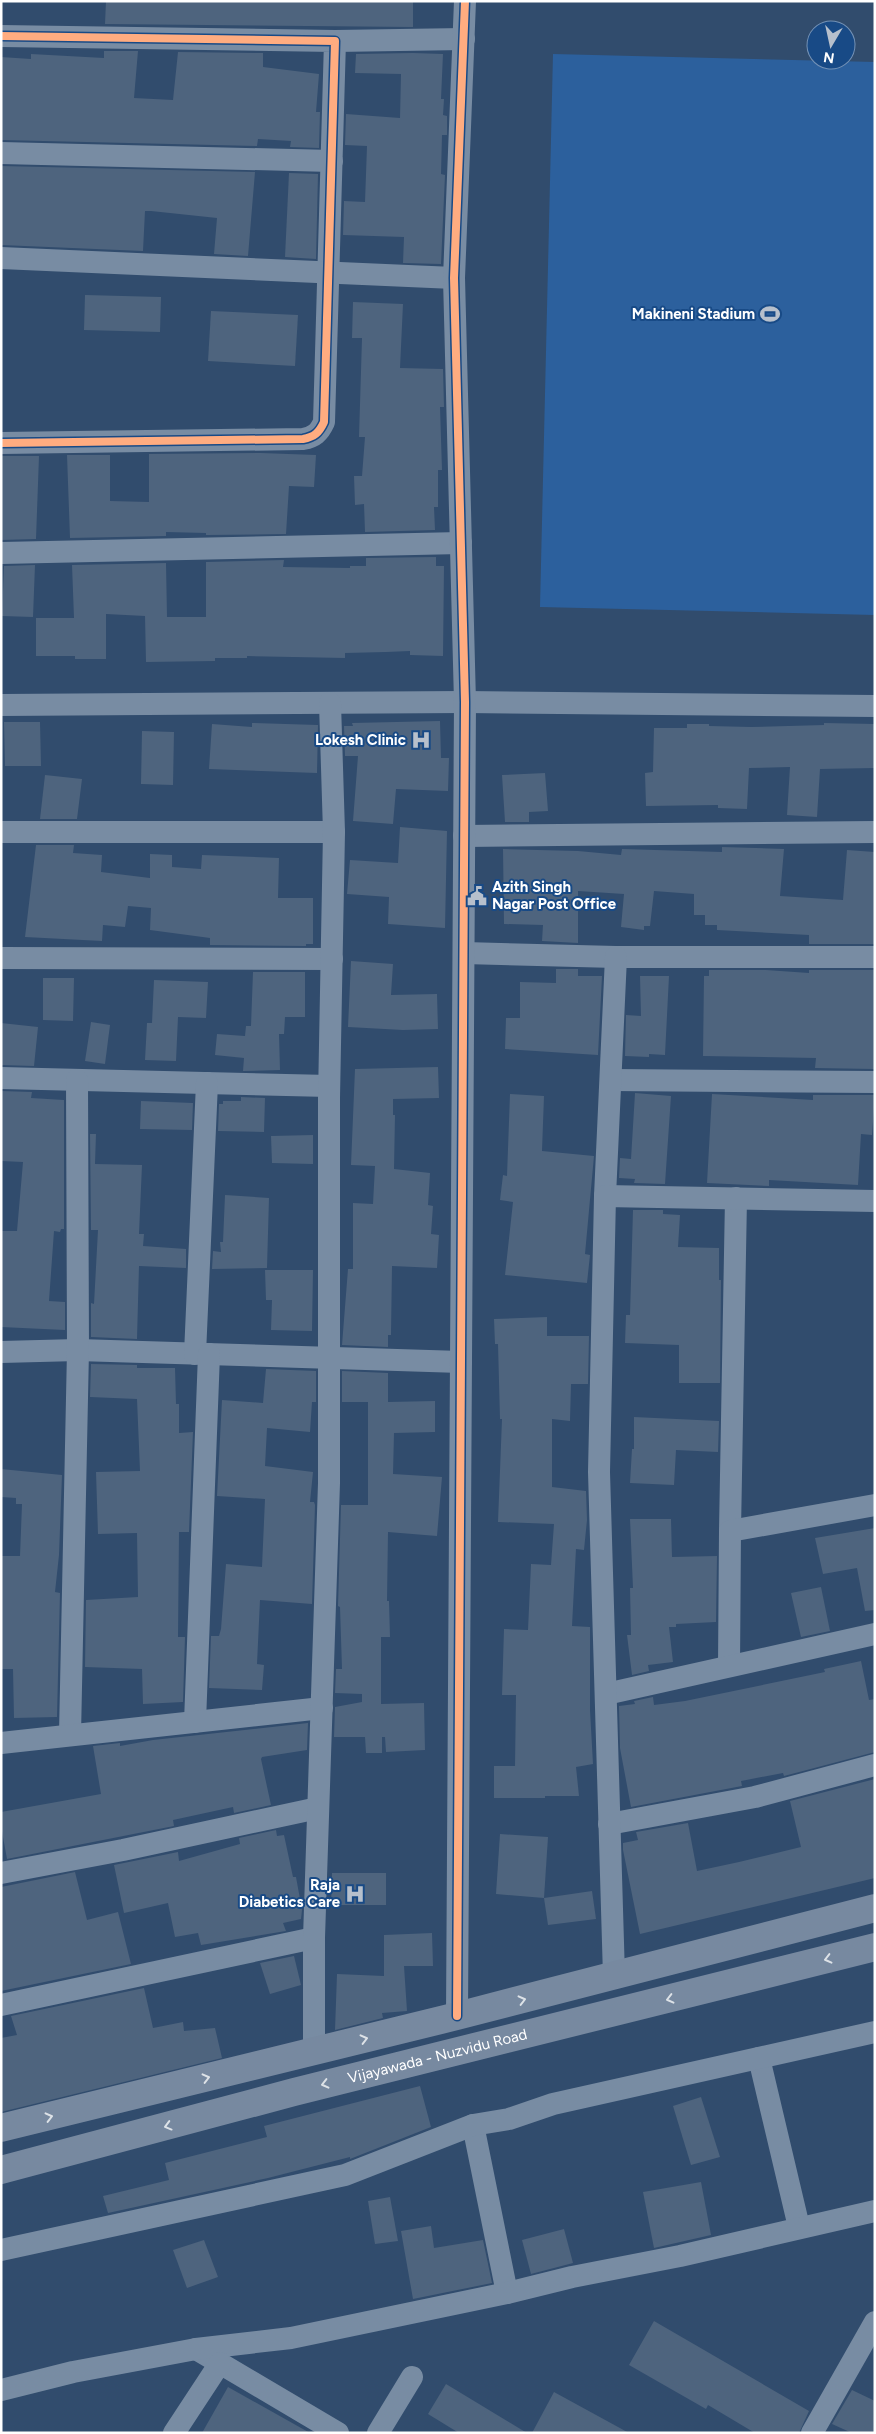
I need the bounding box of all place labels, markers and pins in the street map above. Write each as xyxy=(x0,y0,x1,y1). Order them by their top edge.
sports icon: Makineni Stadium xyxy=(759,303,781,325)
place label: Makineni Stadium xyxy=(632,305,755,323)
hospital icon: Lokesh Clinic xyxy=(410,729,432,751)
place label: Lokesh Clinic xyxy=(315,731,406,749)
place label: Azith Singh Nagar Post Office xyxy=(492,878,617,913)
public building icon: Azith Singh Nagar Post Office xyxy=(466,885,488,907)
place label: Raja Diabetics Care xyxy=(239,1876,341,1911)
hospital icon: Raja Diabetics Care xyxy=(344,1883,366,1905)

